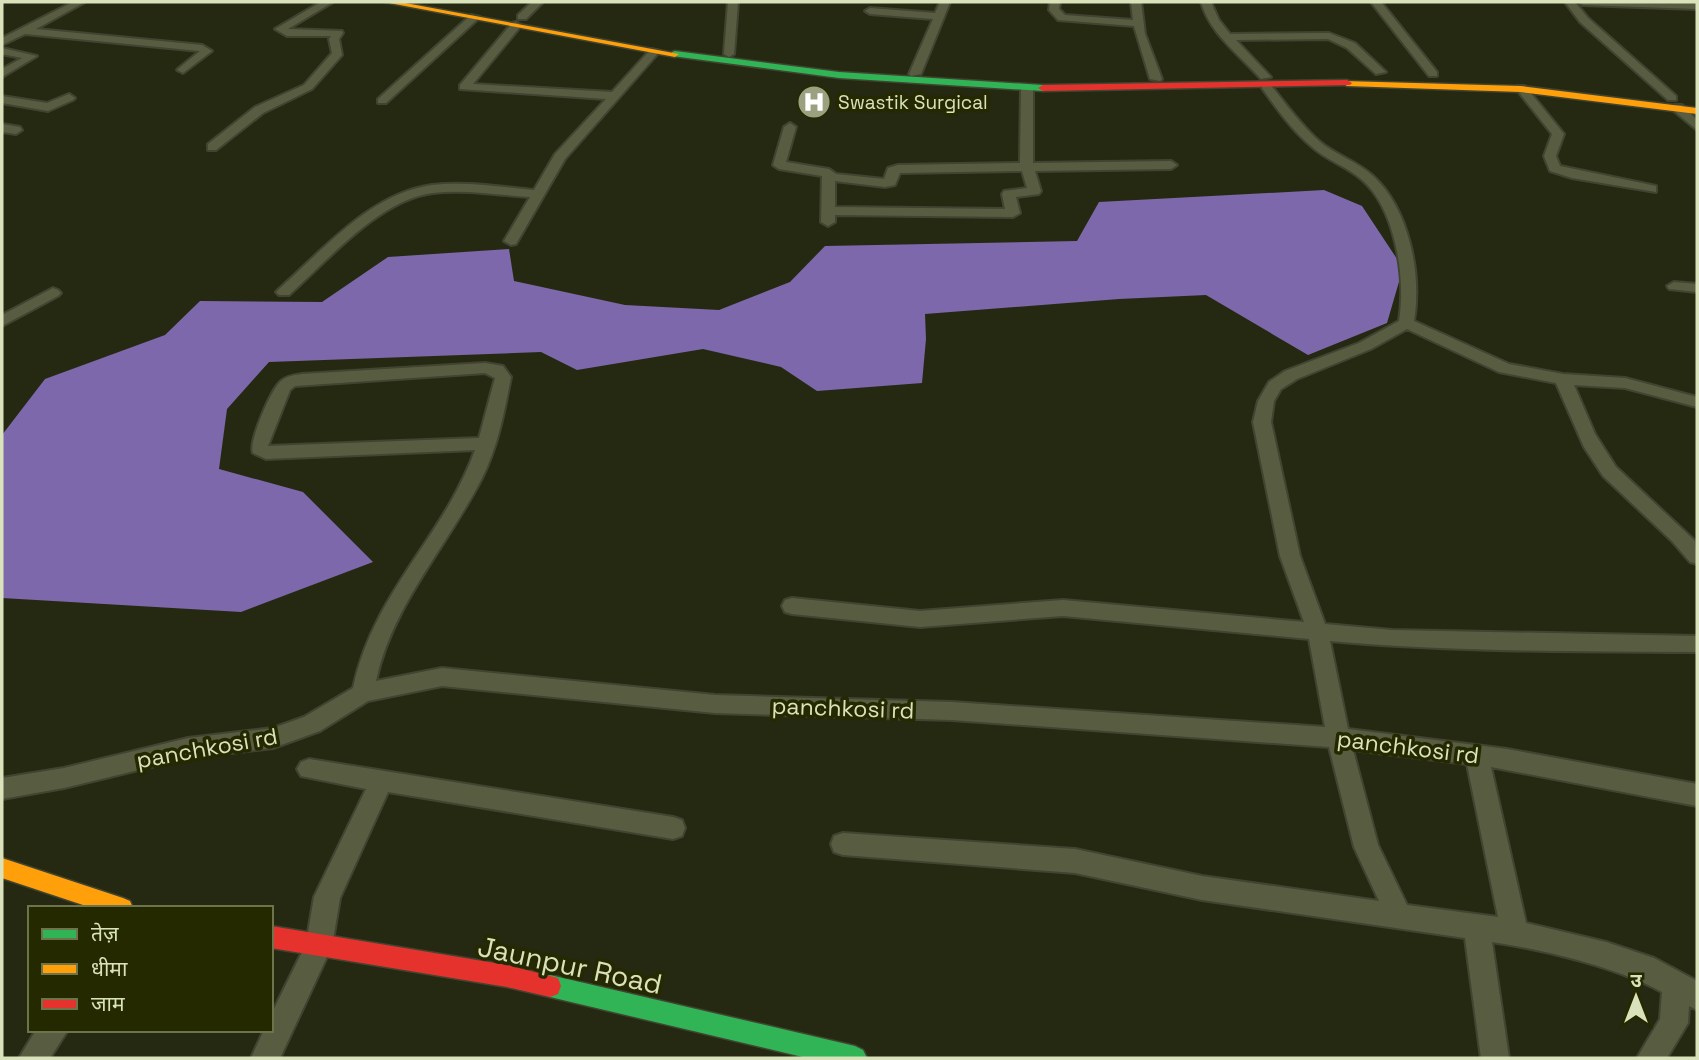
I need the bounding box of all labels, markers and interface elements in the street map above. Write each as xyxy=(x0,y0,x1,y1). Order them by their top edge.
hospital icon: Swastik Surgical xyxy=(795,83,833,121)
place label: Swastik Surgical xyxy=(838,90,988,115)
street label: panchkosi rd xyxy=(771,691,915,725)
street label: panchkosi rd xyxy=(134,721,280,775)
street label: panchkosi rd xyxy=(1335,723,1481,771)
legend xyxy=(28,906,273,1032)
text: तेज़ xyxy=(91,920,119,947)
street label: Jaunpur Road xyxy=(474,928,666,1002)
text: धीमा xyxy=(91,955,128,982)
north arrow xyxy=(1601,962,1671,1032)
text: उ xyxy=(1630,968,1642,993)
text: जाम xyxy=(91,990,125,1017)

